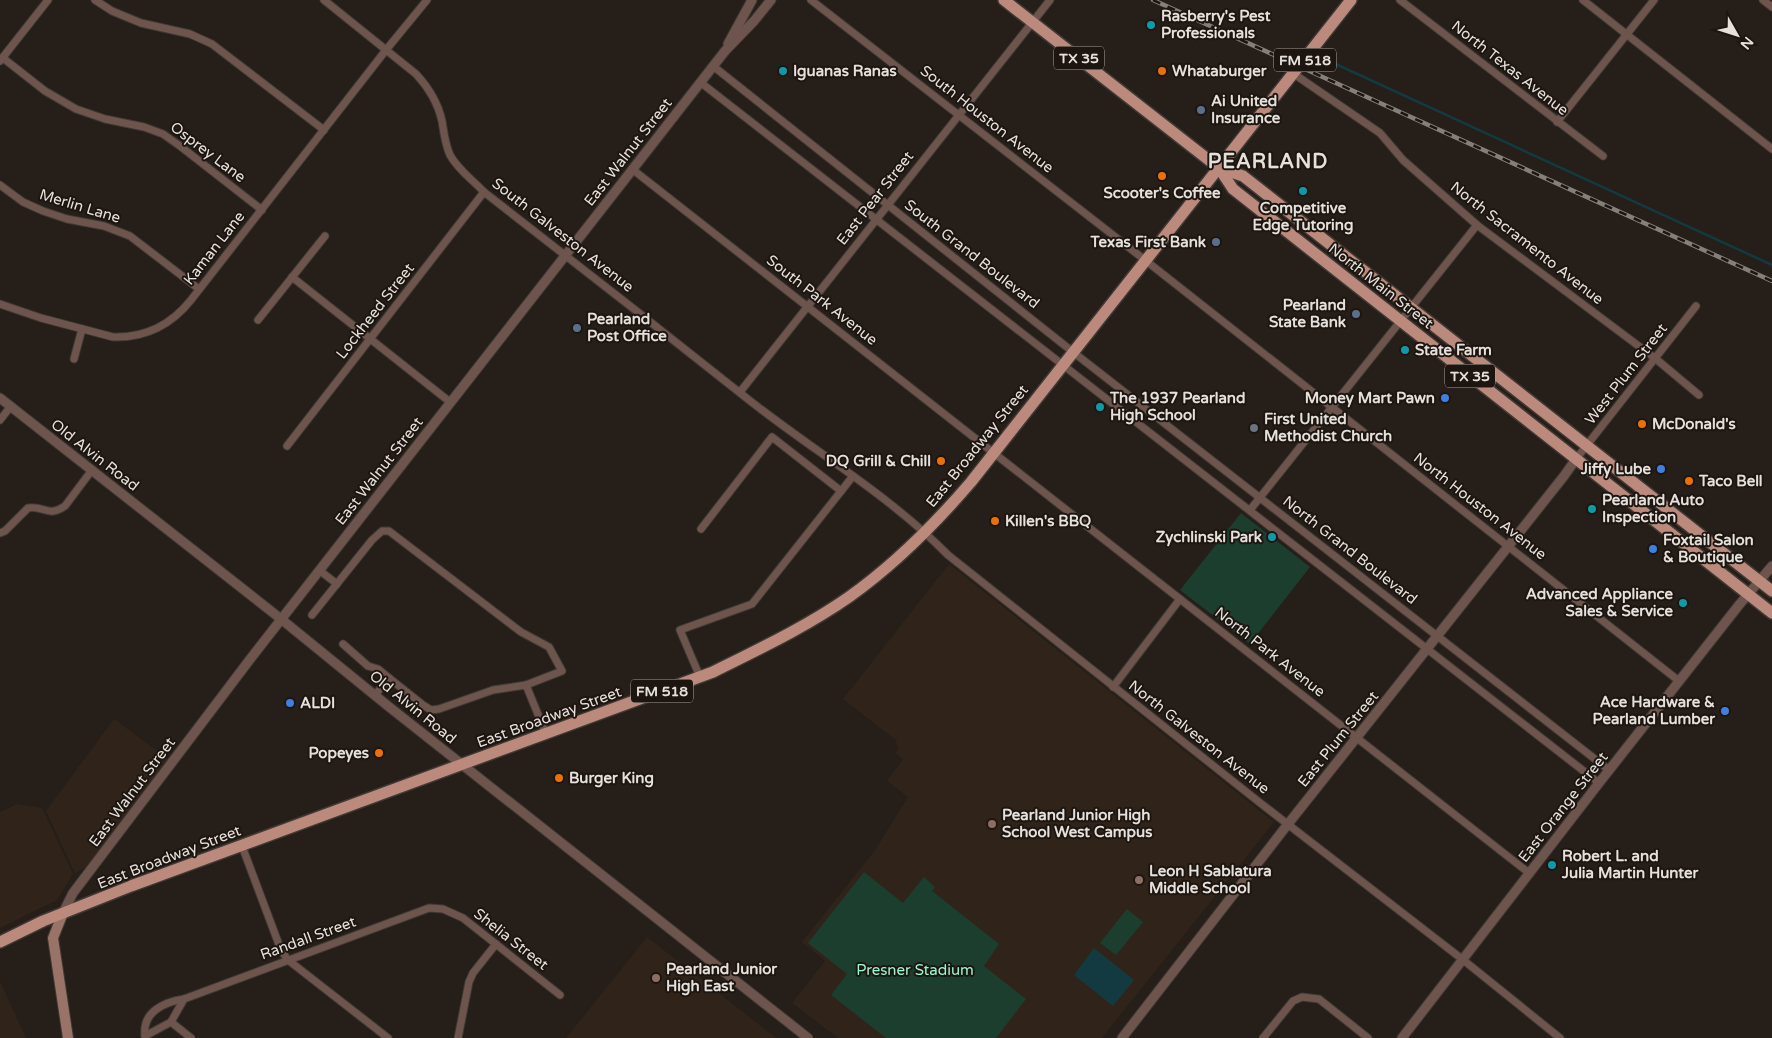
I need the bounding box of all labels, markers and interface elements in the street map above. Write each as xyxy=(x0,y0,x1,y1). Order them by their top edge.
place label: Rasberry's Pest Professionals xyxy=(1161,7,1271,42)
north arrow xyxy=(1712,10,1762,60)
street label: North Texas Avenue xyxy=(1448,17,1572,119)
marker: Rasberry's Pest Professionals xyxy=(1145,19,1157,31)
text: N xyxy=(1737,33,1757,53)
road number: TX 35 xyxy=(1054,46,1104,70)
road number: FM 518 xyxy=(1274,48,1336,72)
street label: South Houston Avenue xyxy=(917,61,1057,177)
place label: Iguanas Ranas xyxy=(793,62,897,81)
place label: Whataburger xyxy=(1172,62,1267,81)
marker: Iguanas Ranas xyxy=(777,65,789,77)
marker: Whataburger xyxy=(1156,65,1168,77)
place label: Ai United Insurance xyxy=(1211,92,1281,127)
street label: East Walnut Street xyxy=(580,94,676,210)
marker: Ai United Insurance xyxy=(1195,104,1207,116)
street label: Osprey Lane xyxy=(167,118,249,186)
street label: East Pear Street xyxy=(833,147,917,248)
district label: PEARLAND xyxy=(1208,150,1328,174)
marker: Scooter's Coffee xyxy=(1156,170,1168,182)
street label: South Galveston Avenue xyxy=(489,174,637,296)
street label: North Sacramento Avenue xyxy=(1447,178,1607,308)
place label: Scooter's Coffee xyxy=(1103,184,1221,202)
street label: Merlin Lane xyxy=(37,185,123,227)
marker: Competitive Edge Tutoring xyxy=(1297,185,1309,197)
street label: South Grand Boulevard xyxy=(901,196,1043,312)
place label: Competitive Edge Tutoring xyxy=(1253,199,1353,235)
street label: Kaman Lane xyxy=(180,208,248,288)
place label: Texas First Bank xyxy=(1089,233,1206,251)
marker: Texas First Bank xyxy=(1210,236,1222,248)
street label: North Main Street xyxy=(1325,239,1437,333)
street label: South Park Avenue xyxy=(763,251,881,349)
street label: Lockheed Street xyxy=(332,259,418,362)
place label: Pearland State Bank xyxy=(1269,296,1346,331)
marker: Pearland State Bank xyxy=(1350,308,1362,320)
place label: Pearland Post Office xyxy=(587,310,667,345)
street label: West Plum Street xyxy=(1581,320,1671,428)
marker: Pearland Post Office xyxy=(571,322,583,334)
place label: State Farm xyxy=(1415,341,1492,359)
marker: State Farm xyxy=(1399,344,1411,356)
road number: TX 35 xyxy=(1445,364,1495,388)
street label: East Broadway Street xyxy=(922,381,1032,511)
place label: The 1937 Pearland High School xyxy=(1109,389,1245,425)
place label: Money Mart Pawn xyxy=(1305,389,1435,408)
marker: Money Mart Pawn xyxy=(1439,392,1451,404)
marker: The 1937 Pearland High School xyxy=(1094,401,1106,413)
place label: First United Methodist Church xyxy=(1264,410,1392,445)
street label: East Walnut Street xyxy=(331,413,427,529)
street label: Old Alvin Road xyxy=(48,415,142,495)
place label: McDonald's xyxy=(1652,415,1736,433)
marker: McDonald's xyxy=(1636,418,1648,430)
marker: First United Methodist Church xyxy=(1248,422,1260,434)
street label: North Houston Avenue xyxy=(1410,449,1550,563)
place label: DQ Grill & Chill xyxy=(826,452,931,470)
marker: DQ Grill & Chill xyxy=(935,455,947,467)
place label: Jiffy Lube xyxy=(1580,460,1651,479)
marker: Jiffy Lube xyxy=(1655,463,1667,475)
place label: Taco Bell xyxy=(1698,472,1763,490)
marker: Taco Bell xyxy=(1683,475,1695,487)
place label: Pearland Auto Inspection xyxy=(1602,491,1704,527)
street label: North Grand Boulevard xyxy=(1279,492,1421,608)
marker: Pearland Auto Inspection xyxy=(1586,503,1598,515)
place label: Killen's BBQ xyxy=(1005,512,1091,530)
marker: Killen's BBQ xyxy=(989,515,1001,527)
place label: Zychlinski Park xyxy=(1156,528,1262,547)
marker: Zychlinski Park xyxy=(1266,531,1278,543)
place label: Foxtail Salon & Boutique xyxy=(1663,531,1754,567)
marker: Foxtail Salon & Boutique xyxy=(1647,543,1659,555)
place label: Advanced Appliance Sales & Service xyxy=(1526,585,1674,620)
marker: Advanced Appliance Sales & Service xyxy=(1677,597,1689,609)
street label: North Park Avenue xyxy=(1211,603,1329,701)
street label: Old Alvin Road xyxy=(366,667,460,747)
street label: North Galveston Avenue xyxy=(1125,676,1273,798)
road number: FM 518 xyxy=(631,679,693,702)
street label: East Broadway Street xyxy=(474,682,624,752)
street label: East Plum Street xyxy=(1294,687,1382,791)
place label: Ace Hardware & Pearland Lumber xyxy=(1593,693,1715,728)
place label: ALDI xyxy=(300,694,335,712)
marker: ALDI xyxy=(284,697,296,709)
marker: Ace Hardware & Pearland Lumber xyxy=(1719,705,1731,717)
street label: East Walnut Street xyxy=(85,734,179,850)
place label: Popeyes xyxy=(308,744,369,763)
marker: Popeyes xyxy=(373,747,385,759)
street label: East Orange Street xyxy=(1514,748,1612,866)
place label: Burger King xyxy=(569,769,654,788)
marker: Burger King xyxy=(553,772,565,784)
place label: Pearland Junior High School West Campus xyxy=(1002,806,1152,842)
marker: Pearland Junior High School West Campus xyxy=(986,818,998,830)
street label: East Broadway Street xyxy=(95,821,244,893)
place label: Robert L. and Julia Martin Hunter xyxy=(1561,847,1698,882)
marker: Robert L. and Julia Martin Hunter xyxy=(1546,859,1558,871)
place label: Leon H Sablatura Middle School xyxy=(1149,862,1272,897)
marker: Leon H Sablatura Middle School xyxy=(1133,874,1145,886)
street label: Shelia Street xyxy=(470,904,552,974)
street label: Randall Street xyxy=(258,912,358,964)
place label: Pearland Junior High East xyxy=(666,960,777,996)
park label: Presner Stadium xyxy=(856,961,974,979)
marker: Pearland Junior High East xyxy=(650,972,662,984)

